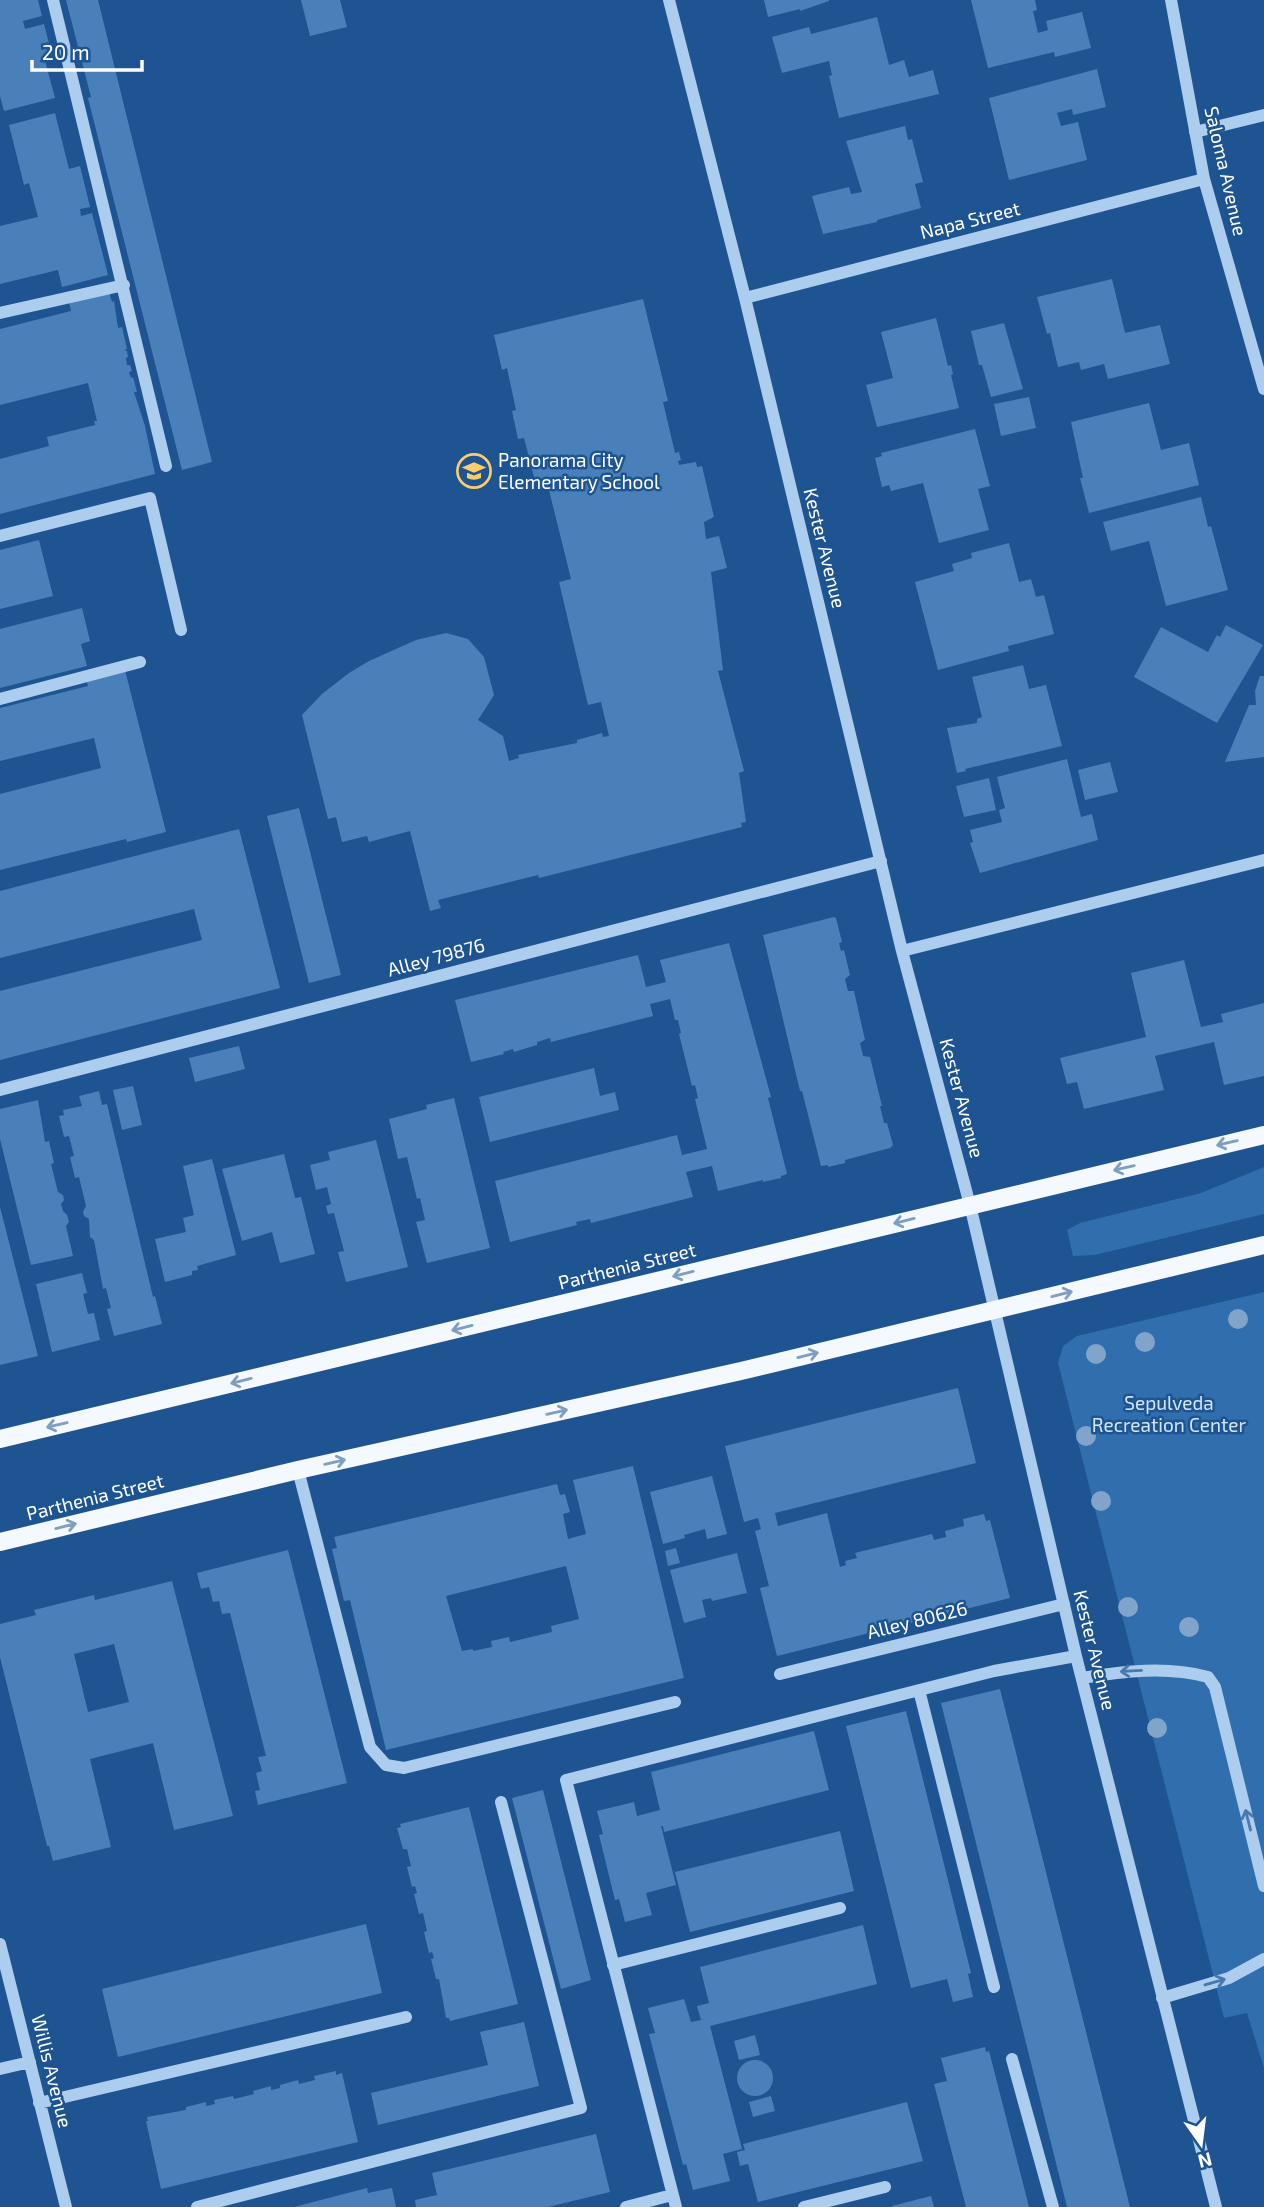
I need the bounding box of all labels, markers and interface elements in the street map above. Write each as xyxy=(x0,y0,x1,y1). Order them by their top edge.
scale bar xyxy=(32,28,142,72)
text: 20 m xyxy=(42,39,90,64)
street label: Saloma Avenue xyxy=(1200,104,1253,238)
street label: Napa Street xyxy=(917,196,1022,243)
place label: Panorama City Elementary School xyxy=(498,448,660,493)
school or university icon: Panorama City Elementary School xyxy=(455,452,493,490)
street label: Kester Avenue xyxy=(799,485,852,610)
street label: Alley 79876 xyxy=(385,932,487,981)
street label: Kester Avenue xyxy=(935,1036,990,1160)
one-way arrow xyxy=(1216,1137,1239,1151)
one-way arrow xyxy=(1113,1162,1136,1175)
one-way arrow xyxy=(893,1215,916,1228)
street label: Parthenia Street xyxy=(556,1237,698,1294)
one-way arrow xyxy=(672,1268,695,1282)
one-way arrow xyxy=(1050,1287,1073,1300)
one-way arrow xyxy=(451,1322,474,1335)
one-way arrow xyxy=(796,1348,819,1361)
one-way arrow xyxy=(230,1375,252,1388)
park label: Sepulveda Recreation Center xyxy=(1092,1391,1247,1436)
one-way arrow xyxy=(545,1405,568,1418)
one-way arrow xyxy=(46,1419,69,1433)
one-way arrow xyxy=(323,1454,346,1468)
street label: Parthenia Street xyxy=(24,1468,166,1525)
one-way arrow xyxy=(54,1519,77,1532)
street label: Kester Avenue xyxy=(1069,1587,1122,1712)
street label: Alley 80626 xyxy=(864,1596,969,1643)
one-way arrow xyxy=(1120,1664,1143,1677)
one-way arrow xyxy=(1241,1809,1254,1832)
one-way arrow xyxy=(1204,1975,1226,1988)
street label: Willis Avenue xyxy=(27,2012,78,2130)
north arrow xyxy=(1166,2109,1236,2179)
text: N xyxy=(1196,2148,1215,2174)

